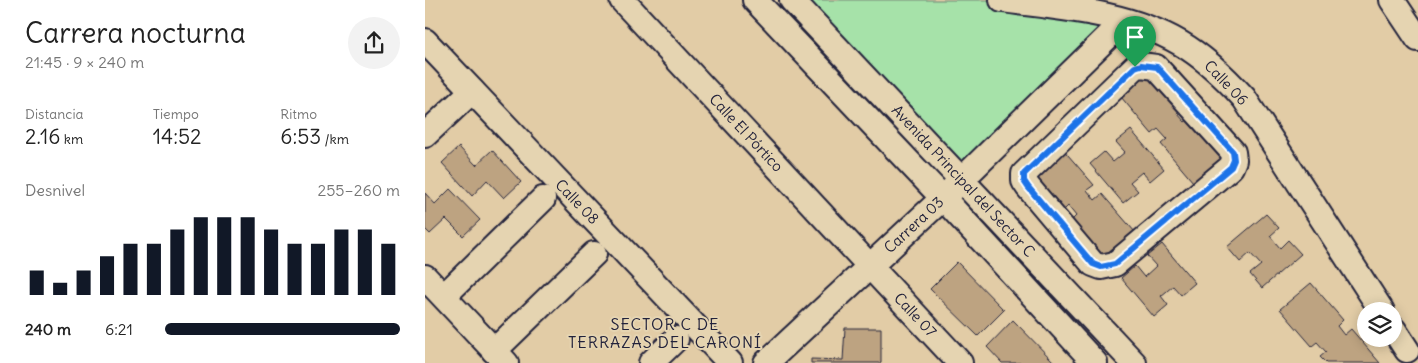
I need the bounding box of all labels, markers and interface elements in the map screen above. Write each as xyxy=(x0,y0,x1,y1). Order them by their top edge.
text: Carrera nocturna xyxy=(25,15,246,51)
pin xyxy=(1114,16,1156,67)
button: share xyxy=(348,17,400,69)
icon: arrive xyxy=(1121,23,1149,51)
text: 21:45 · 9 × 240 m xyxy=(25,52,144,72)
street label: Calle 06 xyxy=(1200,56,1252,109)
street label: Calle El Pórtico xyxy=(705,90,787,176)
street label: Avenida Principal del Sector C xyxy=(888,101,1039,261)
text: Distancia xyxy=(25,105,84,123)
text: Tiempo xyxy=(153,105,199,123)
text: Ritmo xyxy=(280,105,317,123)
text: 2.16 xyxy=(25,123,60,150)
text: 14:52 xyxy=(153,123,201,150)
text: 6:53 xyxy=(280,123,321,150)
text: km xyxy=(60,130,83,148)
text: /km xyxy=(321,130,349,148)
street label: Calle 08 xyxy=(551,175,603,228)
text: Desnivel xyxy=(25,180,85,200)
text: 255–260 m xyxy=(317,180,400,200)
street label: Carrera 03 xyxy=(880,192,947,257)
street label: Calle 07 xyxy=(890,289,941,341)
map controls xyxy=(1357,302,1402,347)
button: layers xyxy=(1357,302,1402,347)
district label: SECTOR C DE TERRAZAS DEL CARONÍ xyxy=(568,314,762,352)
text: 240 m xyxy=(25,319,71,339)
text: 6:21 xyxy=(105,319,133,339)

